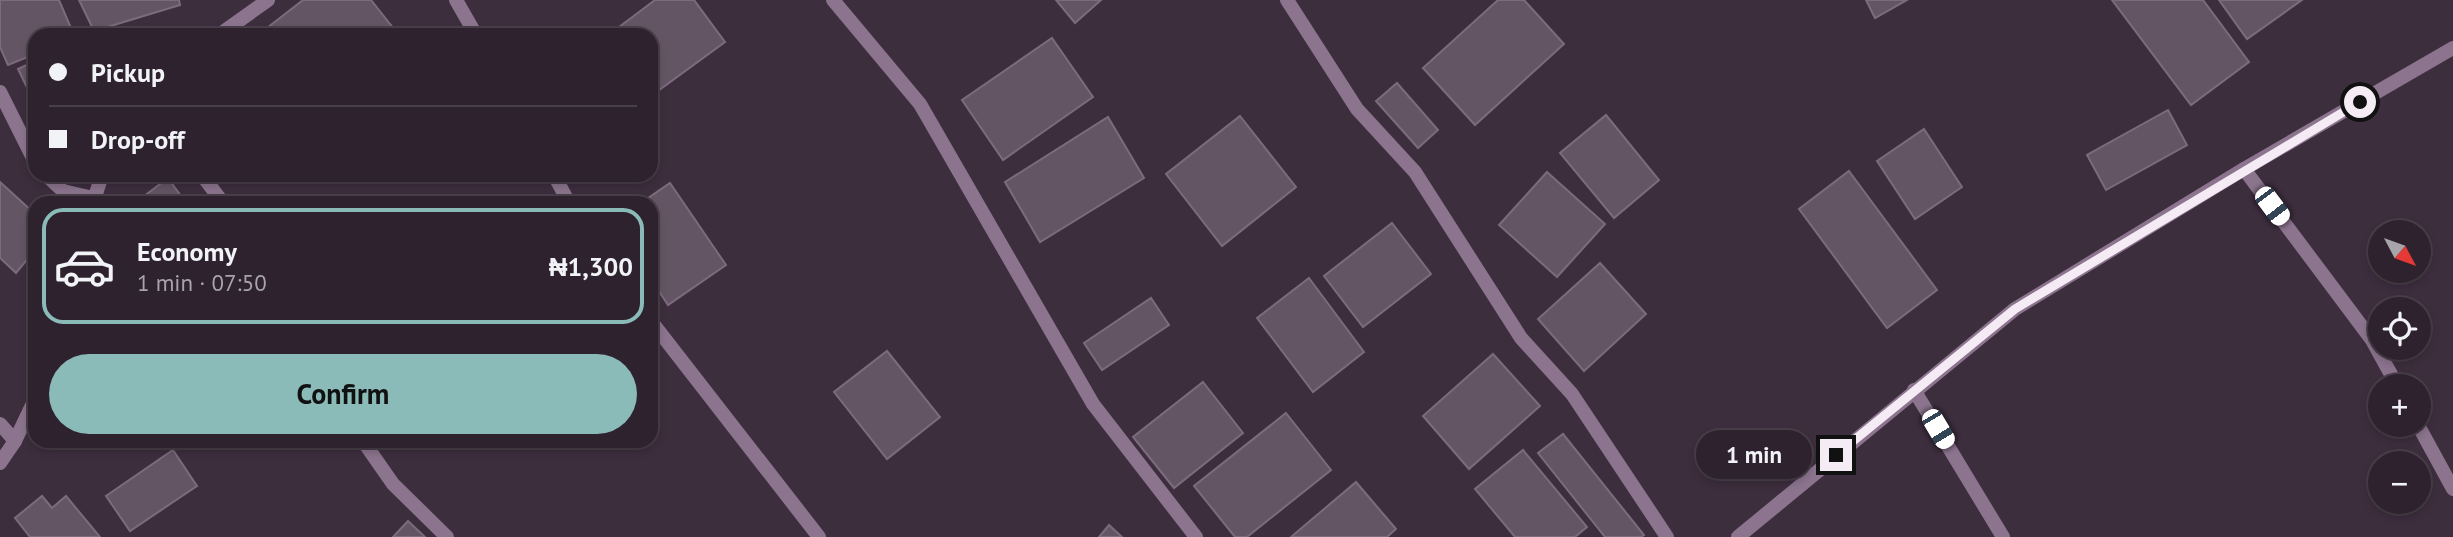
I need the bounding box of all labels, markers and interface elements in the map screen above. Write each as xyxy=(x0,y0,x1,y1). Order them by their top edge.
text: Pickup xyxy=(91,56,165,89)
route start xyxy=(2344,86,2376,118)
text: Drop-off xyxy=(91,123,185,156)
car xyxy=(2251,183,2294,229)
north arrow xyxy=(2368,220,2431,284)
map controls xyxy=(2368,220,2431,514)
icon: car xyxy=(53,235,116,298)
text: Economy xyxy=(137,235,237,268)
text: ₦1,300 xyxy=(549,250,633,283)
text: 1 min · 07:50 xyxy=(137,268,267,297)
button: locate xyxy=(2368,297,2431,360)
button: Confirm xyxy=(49,354,637,434)
button: + xyxy=(2368,374,2431,437)
car xyxy=(1919,406,1958,452)
callout: 1 min xyxy=(1696,430,1812,480)
route end xyxy=(1820,439,1852,471)
text: 1 min xyxy=(1726,440,1782,469)
button: − xyxy=(2368,451,2431,514)

